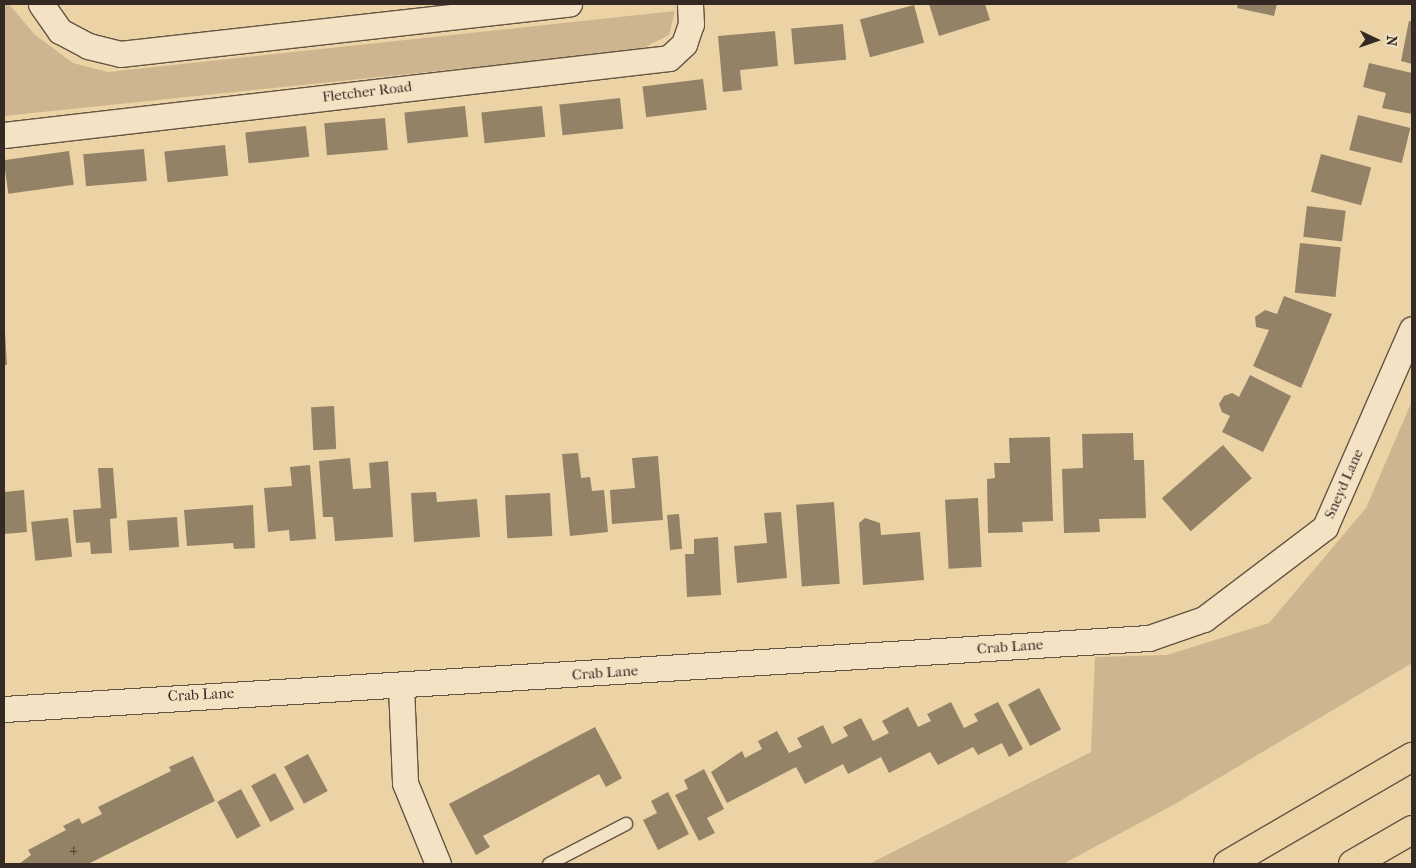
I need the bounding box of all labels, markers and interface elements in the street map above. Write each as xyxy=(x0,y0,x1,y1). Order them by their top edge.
north arrow xyxy=(1351,15,1401,65)
text: N xyxy=(1383,35,1400,47)
street label: Fletcher Road xyxy=(321,78,413,106)
street label: Sneyd Lane xyxy=(1321,446,1367,522)
street label: Crab Lane xyxy=(976,636,1044,658)
street label: Crab Lane xyxy=(571,662,639,684)
street label: Crab Lane xyxy=(167,684,235,706)
house number: 4 xyxy=(69,842,77,856)

